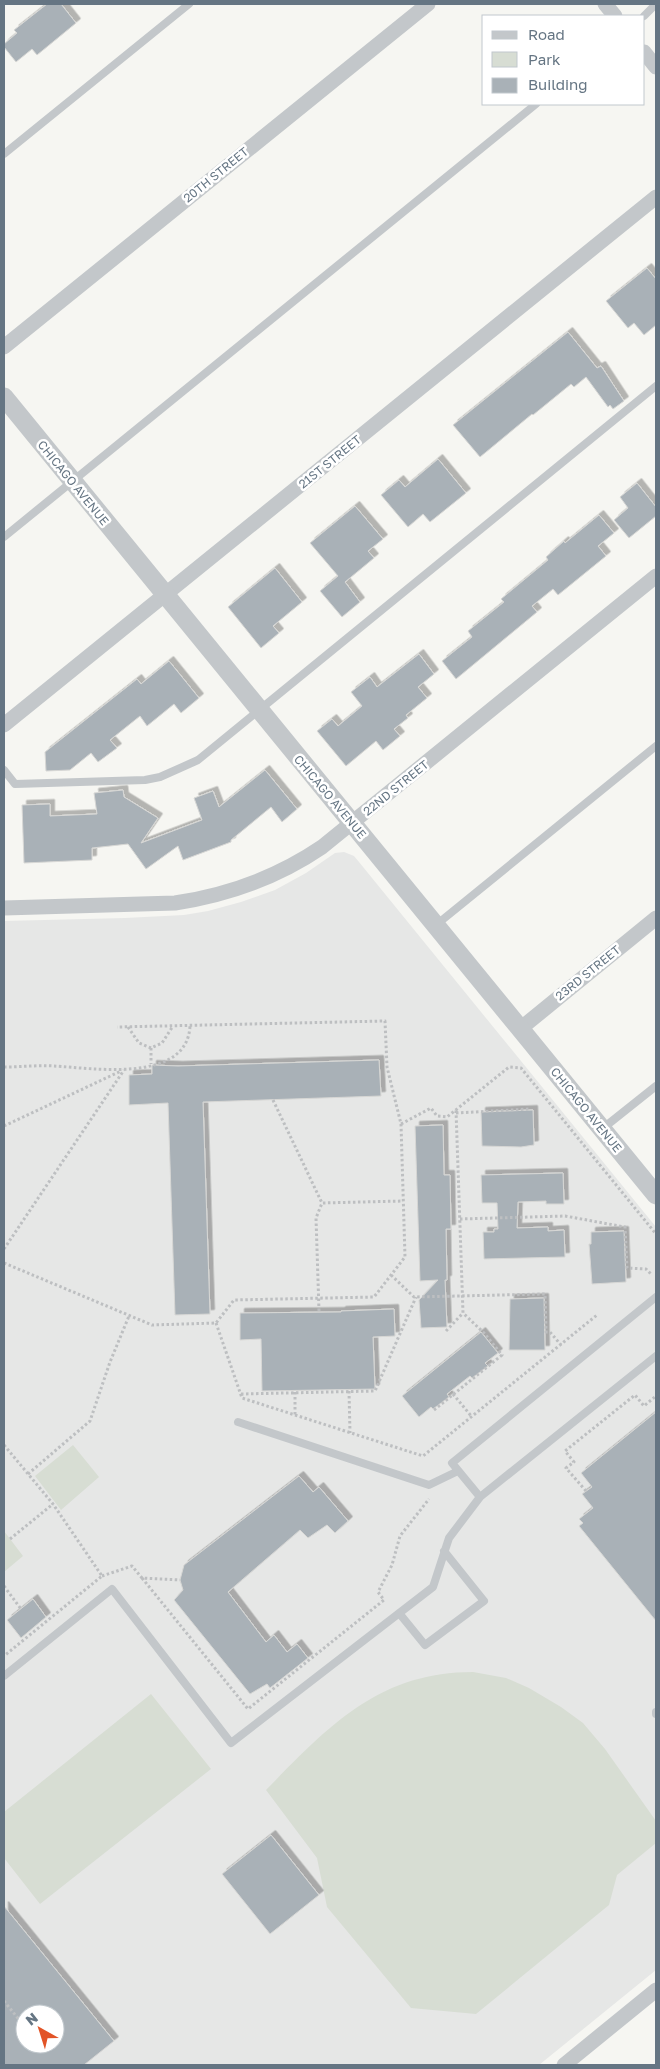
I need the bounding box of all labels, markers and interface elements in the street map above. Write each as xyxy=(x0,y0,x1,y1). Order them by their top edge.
legend xyxy=(482,15,645,105)
text: Road xyxy=(528,25,565,43)
text: Park xyxy=(528,50,561,68)
text: Building xyxy=(528,75,588,93)
street label: 20TH STREET xyxy=(180,143,252,205)
street label: 21ST STREET xyxy=(295,431,364,491)
street label: CHICAGO AVENUE xyxy=(35,437,112,528)
street label: CHICAGO AVENUE xyxy=(291,752,370,842)
street label: 22ND STREET xyxy=(360,756,432,819)
street label: 23RD STREET xyxy=(552,942,623,1003)
street label: CHICAGO AVENUE xyxy=(548,1064,625,1155)
north arrow xyxy=(15,2004,65,2054)
text: N xyxy=(22,2009,41,2028)

